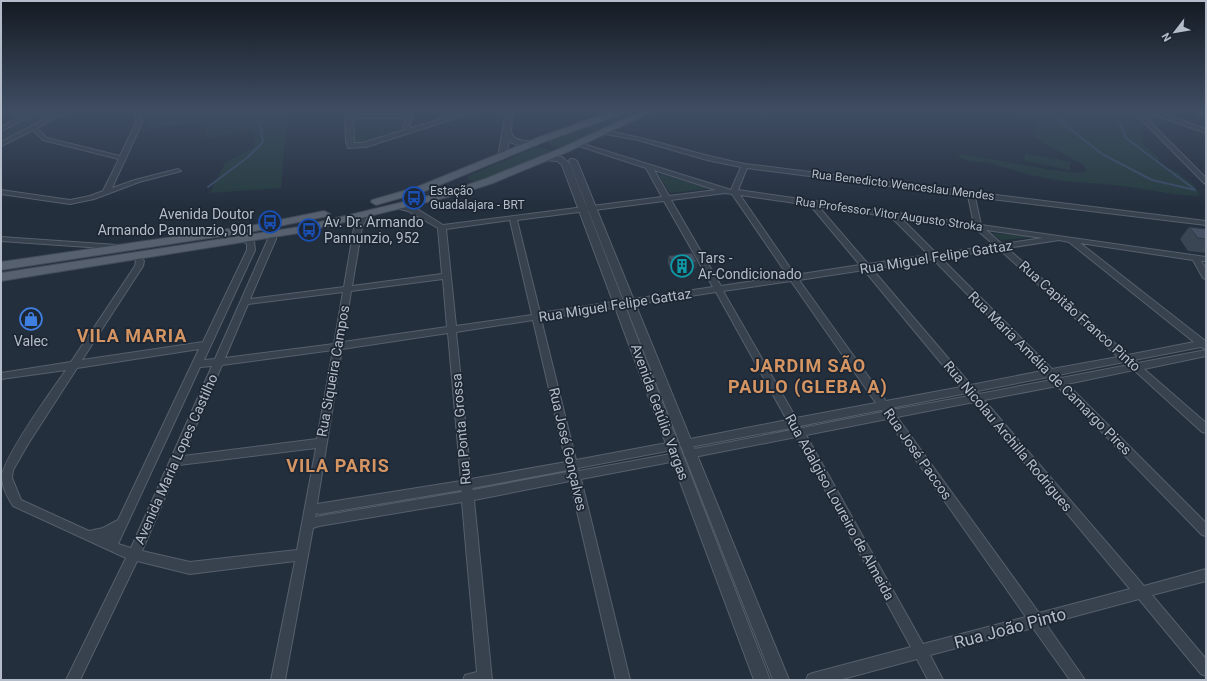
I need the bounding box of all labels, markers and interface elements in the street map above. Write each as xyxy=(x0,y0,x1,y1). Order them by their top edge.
north arrow xyxy=(1155,12,1195,52)
text: N xyxy=(1159,30,1174,44)
street label: Rua Benedicto Wenceslau Mendes xyxy=(811,167,995,203)
place label: Estação Guadalajara - BRT xyxy=(430,184,525,212)
bus stop icon: Estação Guadalajara - BRT xyxy=(401,185,427,211)
street label: Rua Professor Vitor Augusto Stroka xyxy=(795,194,983,234)
place label: Avenida Doutor Armando Pannunzio, 901 xyxy=(98,206,254,238)
bus stop icon: Avenida Doutor Armando Pannunzio, 901 xyxy=(257,209,283,235)
place label: Av. Dr. Armando Pannunzio, 952 xyxy=(324,214,424,246)
bus stop icon: Av. Dr. Armando Pannunzio, 952 xyxy=(296,217,322,243)
street label: Rua Miguel Felipe Gattaz xyxy=(858,237,1014,277)
place label: Tars - Ar-Condicionado xyxy=(698,250,802,282)
building icon: Tars - Ar-Condicionado xyxy=(669,253,695,279)
street label: Rua Capitão Franco Pinto xyxy=(1016,257,1144,375)
street label: Rua Miguel Felipe Gattaz xyxy=(537,285,693,325)
street label: Rua Maria Amélia de Camargo Pires xyxy=(965,288,1135,458)
street label: Rua Siqueira Campos xyxy=(314,304,352,438)
shop icon: Valec xyxy=(18,306,44,332)
district label: VILA MARIA xyxy=(77,325,187,346)
place label: Valec xyxy=(14,333,48,349)
street label: Avenida Getúlio Vargas xyxy=(628,342,692,482)
district label: JARDIM SÃO PAULO (GLEBA A) xyxy=(728,355,888,398)
street label: Rua Nicolau Archilla Rodrigues xyxy=(940,358,1076,514)
street label: Avenida Maria Lopes Castilho xyxy=(131,371,221,547)
street label: Rua Ponta Grossa xyxy=(448,373,474,485)
street label: Rua José Gonçalves xyxy=(546,386,590,512)
street label: Rua José Paccos xyxy=(881,405,955,503)
street label: Rua Adalgiso Loureiro de Almeida xyxy=(782,411,898,603)
district label: VILA PARIS xyxy=(286,455,390,476)
street label: Rua João Pinto xyxy=(952,603,1068,653)

